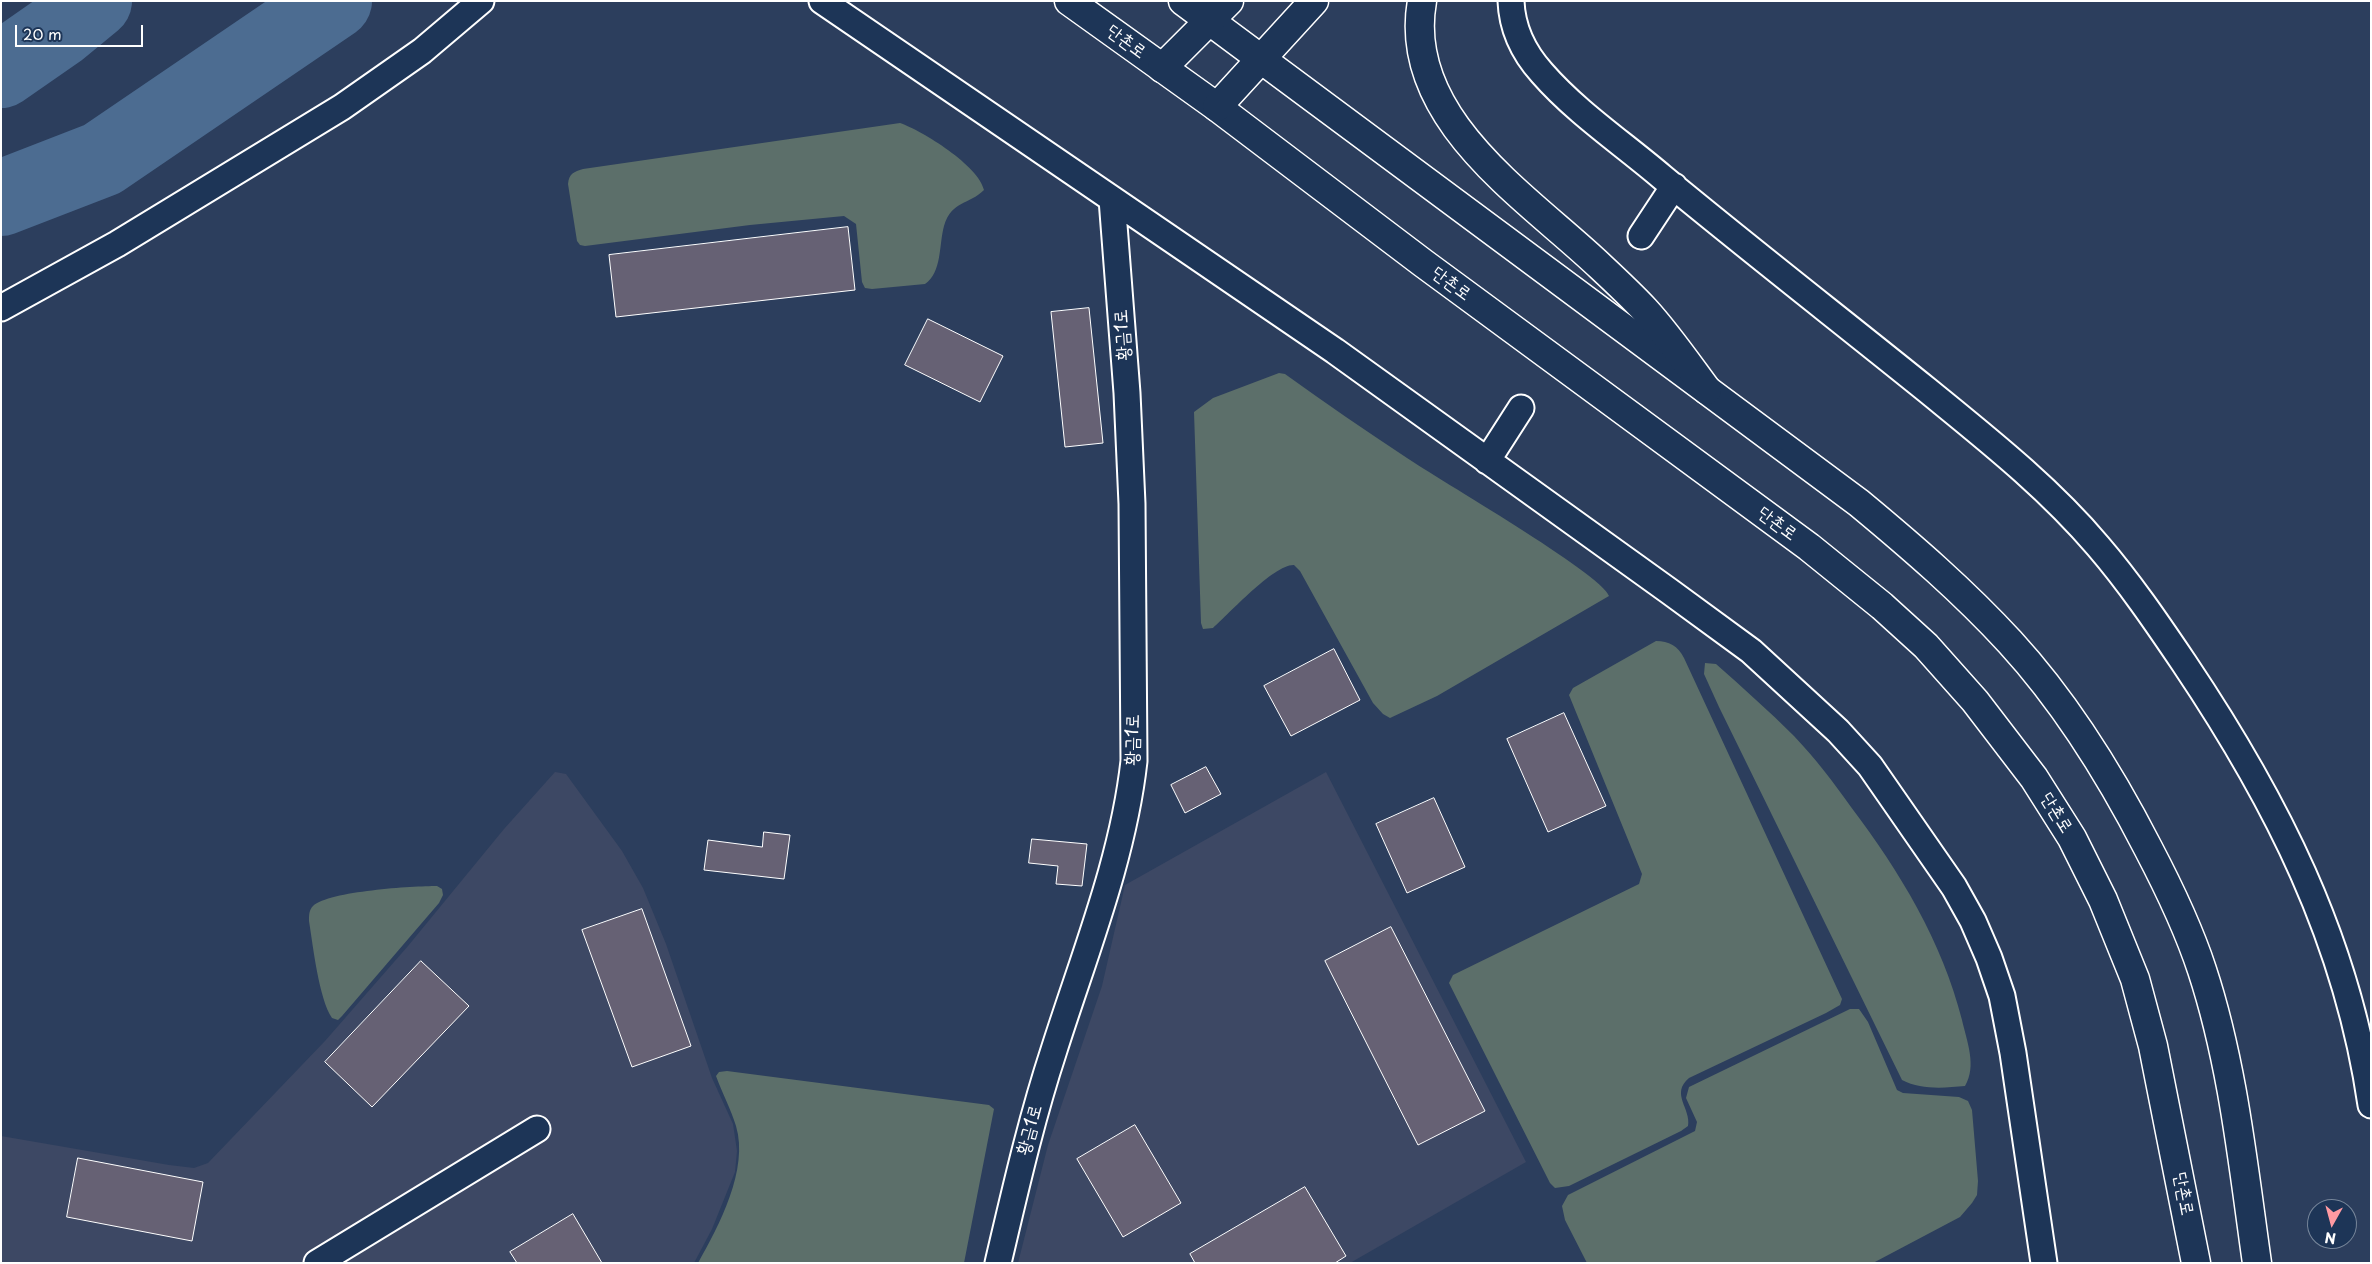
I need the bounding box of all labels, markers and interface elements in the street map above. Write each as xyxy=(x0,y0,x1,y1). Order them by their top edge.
scale bar xyxy=(18,15,145,47)
street label: 단촌로 xyxy=(1102,20,1150,64)
text: 20 m xyxy=(23,22,62,45)
street label: 단촌로 xyxy=(1427,262,1475,306)
street label: 황금1로 xyxy=(1110,309,1136,361)
street label: 단촌로 xyxy=(1753,502,1801,546)
street label: 황금1로 xyxy=(1122,714,1144,766)
street label: 단촌로 xyxy=(2035,789,2077,837)
street label: 황금1로 xyxy=(1013,1102,1047,1158)
street label: 단촌로 xyxy=(2168,1171,2198,1217)
north arrow xyxy=(2307,1199,2357,1249)
text: N xyxy=(2323,1227,2337,1249)

